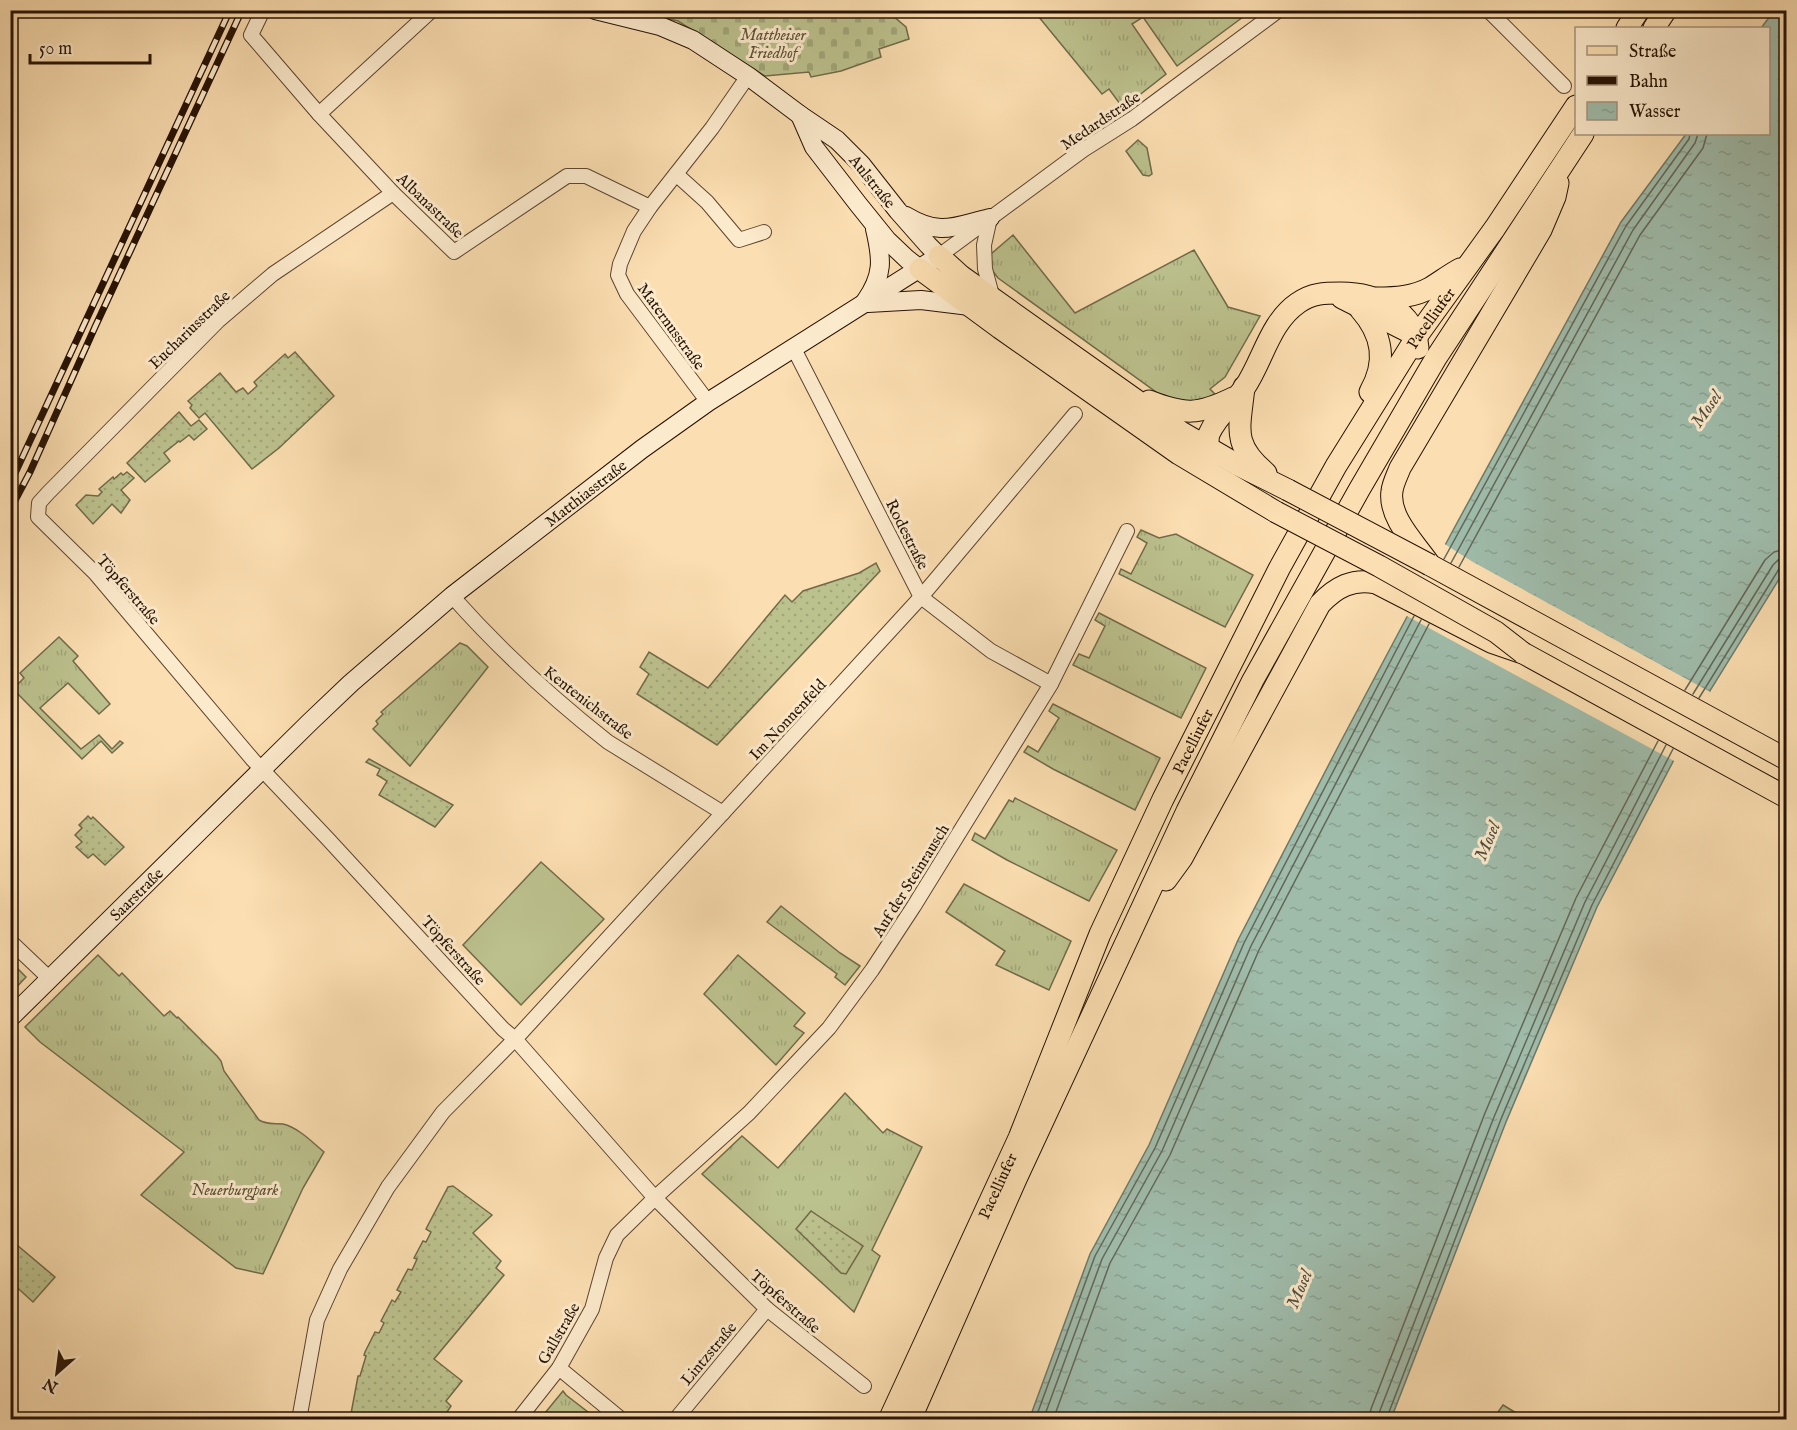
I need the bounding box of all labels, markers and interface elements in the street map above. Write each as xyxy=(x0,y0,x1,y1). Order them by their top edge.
park label: Mattheiser Friedhof xyxy=(740,26,807,64)
scale bar xyxy=(30,27,150,65)
legend xyxy=(1575,27,1770,135)
text: 50 m xyxy=(39,38,72,61)
text: Straße xyxy=(1629,41,1676,64)
text: Bahn xyxy=(1629,71,1668,94)
street label: Medardstraße xyxy=(1058,88,1145,156)
text: Wasser xyxy=(1629,101,1681,124)
street label: Aulstraße xyxy=(843,151,899,213)
street label: Albanastraße xyxy=(391,169,467,243)
street label: Maternusstraße xyxy=(632,280,709,375)
street label: Pacelliufer xyxy=(1403,284,1461,353)
street label: Euchariusstraße xyxy=(146,287,235,374)
water label: Mosel xyxy=(1686,386,1729,433)
street label: Matthiasstraße xyxy=(542,457,631,532)
street label: Rodestraße xyxy=(880,496,932,573)
street label: Töpferstraße xyxy=(91,551,164,630)
street label: Kentenichstraße xyxy=(539,662,636,745)
street label: Im Nonnenfeld xyxy=(746,675,831,765)
street label: Pacelliufer xyxy=(1169,706,1219,778)
water label: Mosel xyxy=(1470,817,1507,864)
street label: Auf der Steinrausch xyxy=(868,820,955,942)
street label: Saarstraße xyxy=(106,864,168,926)
street label: Töpferstraße xyxy=(416,912,489,990)
street label: Pacelliufer xyxy=(975,1150,1023,1223)
park label: Neuerburgpark xyxy=(192,1181,279,1201)
water label: Mosel xyxy=(1282,1265,1319,1312)
street label: Töpferstraße xyxy=(745,1266,824,1339)
street label: Gallstraße xyxy=(534,1300,585,1368)
street label: Lintzstraße xyxy=(677,1319,742,1390)
north arrow xyxy=(27,1343,87,1403)
text: N xyxy=(40,1372,63,1397)

